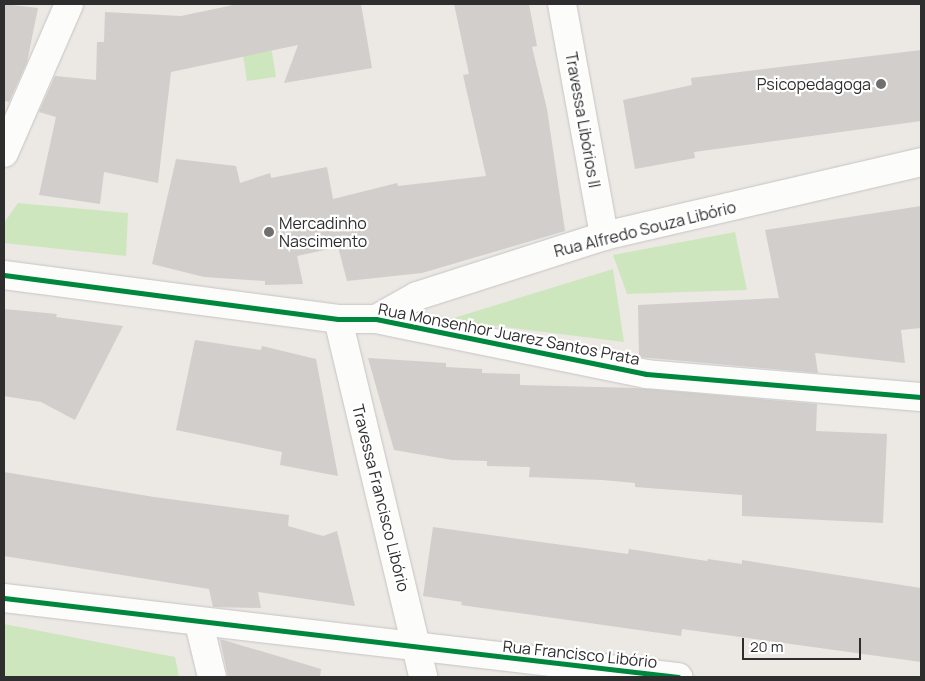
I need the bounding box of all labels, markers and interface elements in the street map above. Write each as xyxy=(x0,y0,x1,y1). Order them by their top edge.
street label: Travessa Libórios II xyxy=(562,51,604,189)
place label: Psicopedagoga xyxy=(757,74,871,94)
marker: Psicopedagoga xyxy=(875,78,887,90)
street label: Rua Alfredo Souza Libório xyxy=(552,197,738,261)
place label: Mercadinho Nascimento xyxy=(279,213,367,251)
marker: Mercadinho Nascimento xyxy=(263,226,275,238)
street label: Rua Monsenhor Juarez Santos Prata xyxy=(377,299,641,369)
street label: Travessa Francisco Libório xyxy=(348,402,414,594)
scale bar xyxy=(745,628,864,660)
street label: Rua Francisco Libório xyxy=(502,636,658,672)
text: 20 m xyxy=(750,636,783,657)

